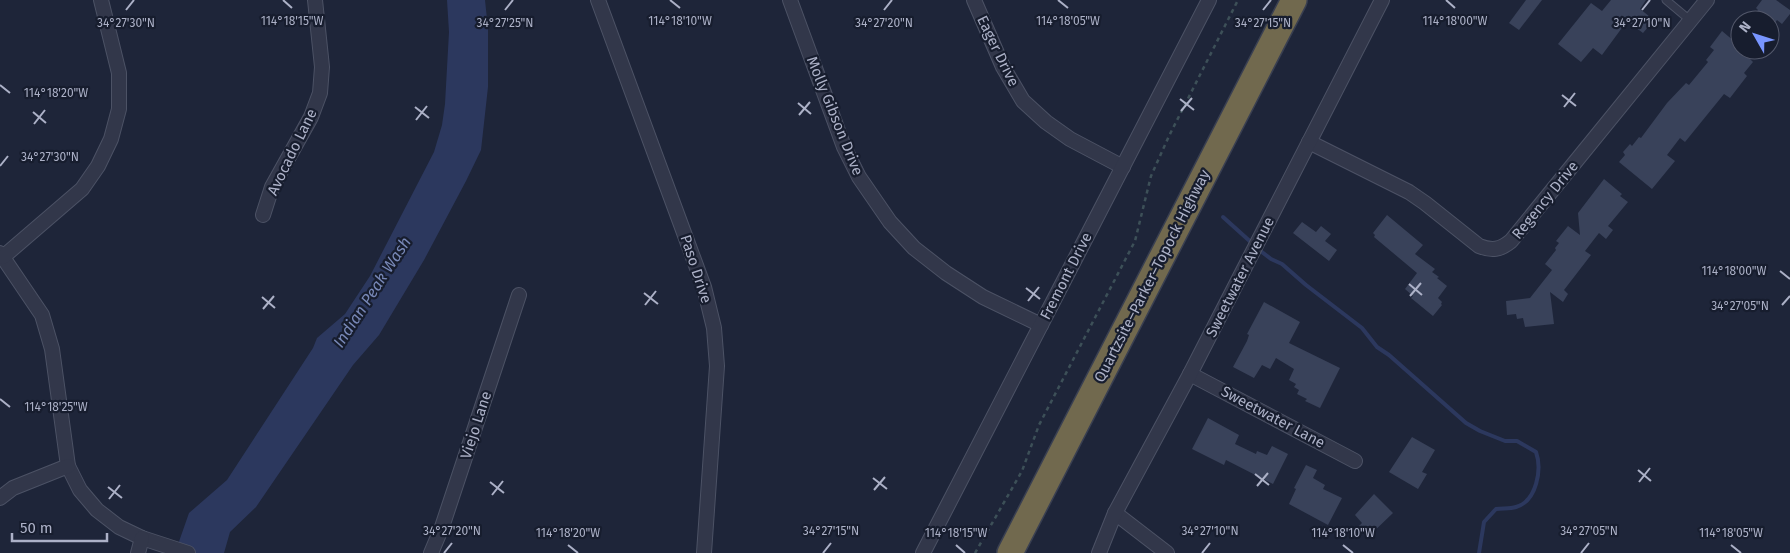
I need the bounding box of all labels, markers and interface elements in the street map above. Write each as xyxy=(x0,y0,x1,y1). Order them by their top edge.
north arrow xyxy=(1730,10,1780,60)
street label: Eager Drive xyxy=(973,13,1023,89)
text: 114°18'15"W xyxy=(261,14,323,28)
text: 114°18'10"W xyxy=(648,14,712,28)
text: 114°18'05"W xyxy=(1036,14,1100,28)
text: 114°18'00"W xyxy=(1423,14,1488,28)
text: 34°27'30"N xyxy=(97,16,155,30)
text: 34°27'25"N xyxy=(476,16,534,30)
text: 34°27'20"N xyxy=(855,16,913,30)
text: 34°27'15"N xyxy=(1235,16,1291,30)
text: 34°27'10"N xyxy=(1613,16,1671,30)
text: N xyxy=(1736,18,1755,36)
street label: Molly Gibson Drive xyxy=(803,54,867,178)
text: 114°18'20"W xyxy=(24,86,88,100)
street label: Avocado Lane xyxy=(263,106,321,198)
text: 34°27'30"N xyxy=(21,150,79,164)
street label: Regency Drive xyxy=(1508,157,1582,243)
street label: Quartzsite–Parker–Topock Highway xyxy=(1090,166,1214,385)
street label: Sweetwater Avenue xyxy=(1202,214,1278,340)
street label: Fremont Drive xyxy=(1036,229,1096,323)
water label: Indian Peak Wash xyxy=(329,233,415,351)
street label: Paso Drive xyxy=(676,233,716,305)
text: 114°18'00"W xyxy=(1702,264,1767,278)
text: 34°27'05"N xyxy=(1711,299,1769,313)
street label: Sweetwater Lane xyxy=(1218,382,1328,452)
street label: Viejo Lane xyxy=(457,389,495,461)
text: 114°18'25"W xyxy=(24,400,88,414)
scale bar xyxy=(12,510,108,542)
text: 50 m xyxy=(20,519,53,537)
text: 34°27'20"N xyxy=(423,524,481,538)
text: 34°27'15"N xyxy=(803,524,859,538)
text: 34°27'10"N xyxy=(1181,524,1239,538)
text: 34°27'05"N xyxy=(1560,524,1618,538)
text: 114°18'20"W xyxy=(536,526,600,540)
text: 114°18'15"W xyxy=(925,526,987,540)
text: 114°18'10"W xyxy=(1311,526,1375,540)
text: 114°18'05"W xyxy=(1699,526,1763,540)

